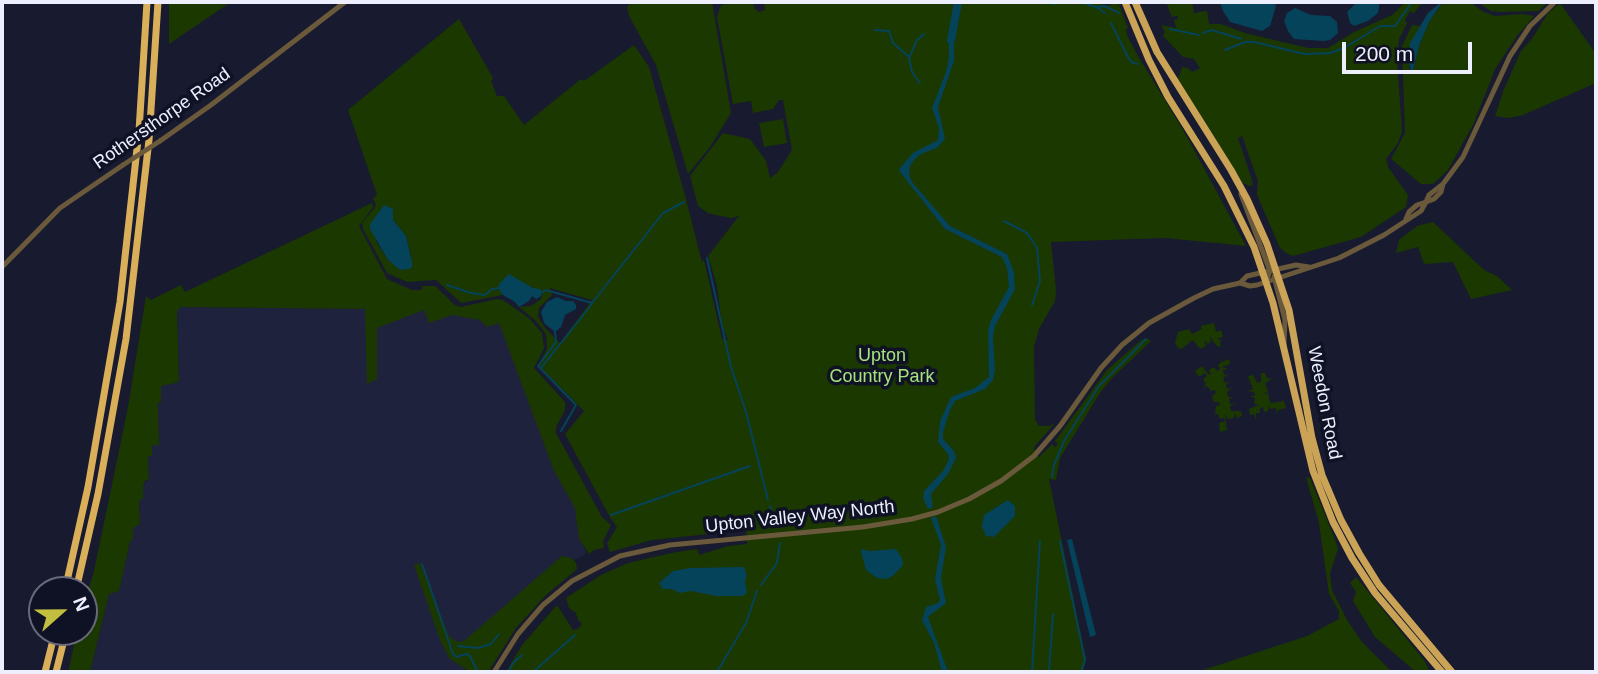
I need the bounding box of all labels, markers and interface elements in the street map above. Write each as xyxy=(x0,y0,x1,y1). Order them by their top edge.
scale bar xyxy=(1346,28,1476,72)
text: 200 m xyxy=(1355,42,1413,65)
street label: Rothersthorpe Road xyxy=(89,64,235,174)
park label: Upton Country Park xyxy=(829,345,935,388)
street label: Weedon Road xyxy=(1302,345,1346,461)
street label: Upton Valley Way North xyxy=(704,496,896,538)
north arrow xyxy=(28,576,98,646)
text: N xyxy=(69,594,93,614)

